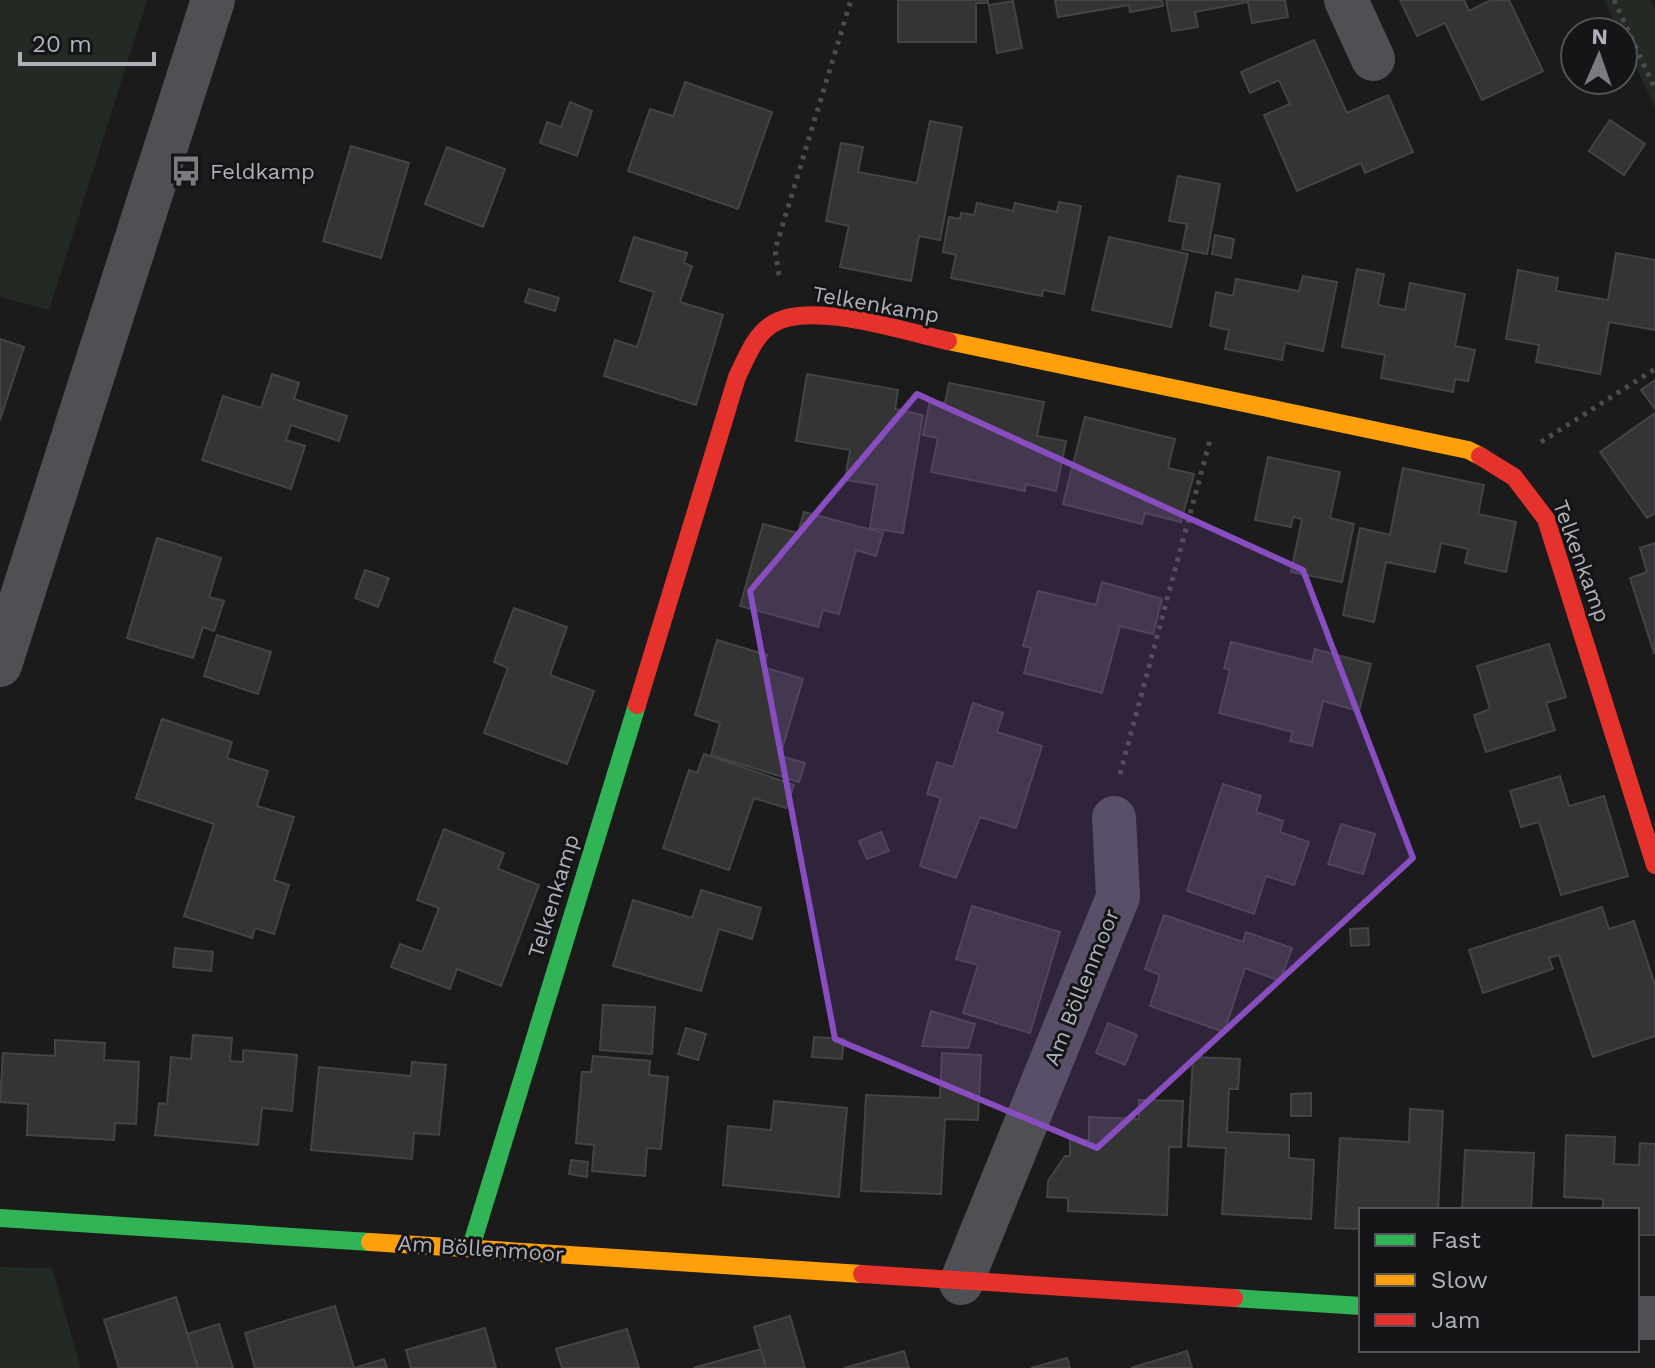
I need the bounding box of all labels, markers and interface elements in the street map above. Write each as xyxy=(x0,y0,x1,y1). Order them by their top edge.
scale bar xyxy=(20,16,154,66)
north arrow xyxy=(1559,16,1639,96)
text: N xyxy=(1591,24,1608,49)
text: 20 m xyxy=(32,30,92,58)
bus stop icon: Feldkamp xyxy=(169,154,203,188)
place label: Feldkamp xyxy=(210,159,315,184)
street label: Telkenkamp xyxy=(811,281,941,328)
street label: Telkenkamp xyxy=(1548,497,1615,626)
street label: Telkenkamp xyxy=(523,831,584,961)
street label: Am Böllenmoor xyxy=(1039,905,1124,1069)
legend xyxy=(1359,1208,1639,1352)
text: Fast xyxy=(1431,1226,1481,1254)
street label: Am Böllenmoor xyxy=(397,1230,565,1267)
text: Slow xyxy=(1431,1266,1488,1294)
text: Jam xyxy=(1431,1306,1481,1334)

